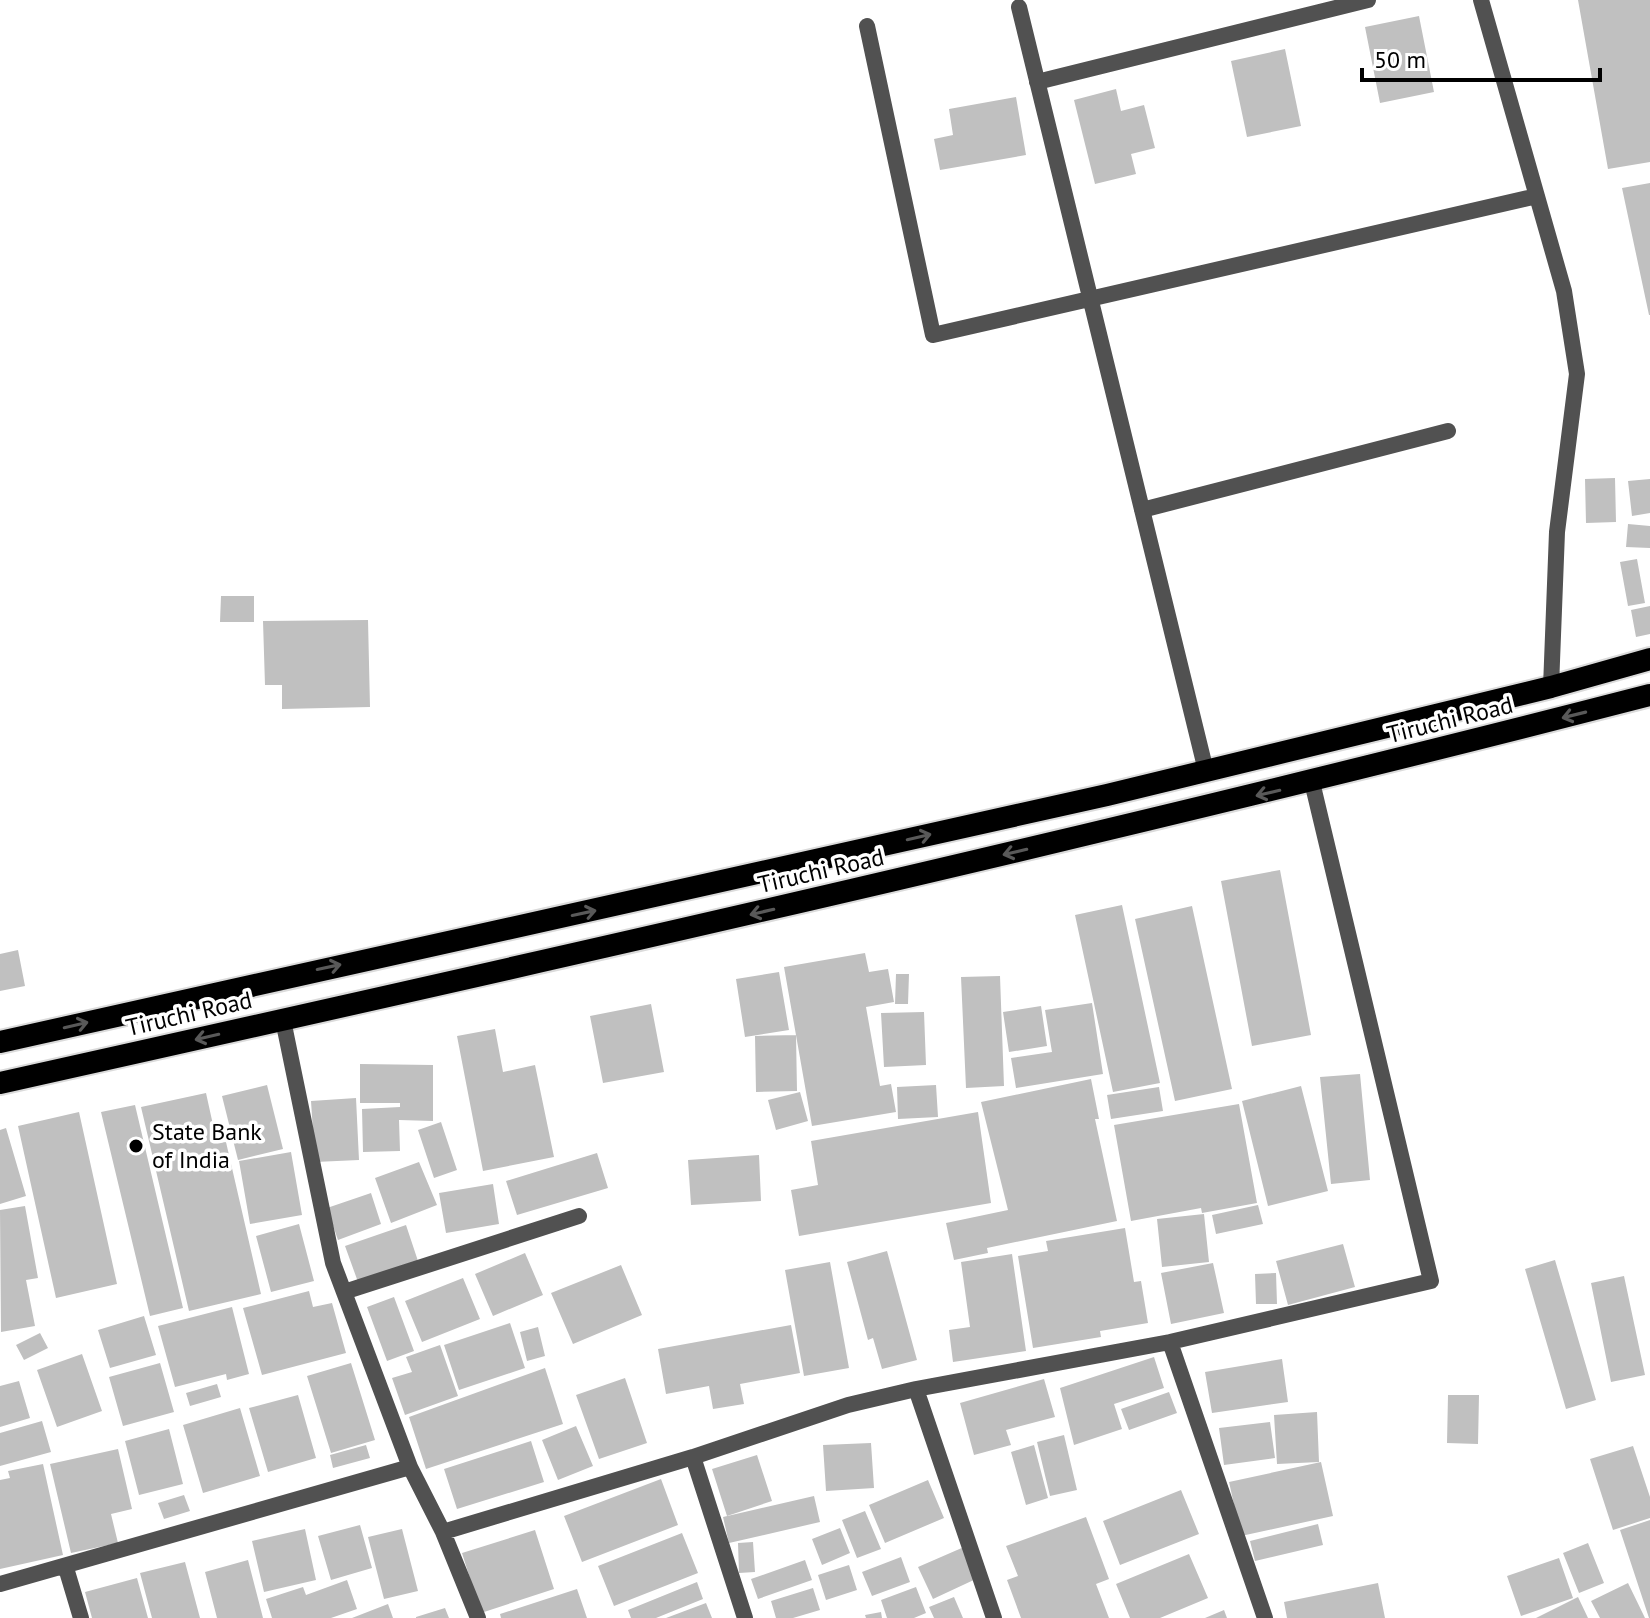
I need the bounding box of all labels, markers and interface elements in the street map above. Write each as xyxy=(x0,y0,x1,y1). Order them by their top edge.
scale bar xyxy=(1362,32,1600,82)
text: 50 m xyxy=(1374,44,1426,75)
street label: Tiruchi Road xyxy=(1384,689,1516,750)
one-way arrow xyxy=(1562,708,1588,723)
one-way arrow xyxy=(1256,786,1282,801)
one-way arrow xyxy=(906,829,932,844)
street label: Tiruchi Road xyxy=(755,841,887,900)
one-way arrow xyxy=(1003,845,1028,860)
one-way arrow xyxy=(570,905,596,920)
one-way arrow xyxy=(750,905,775,920)
one-way arrow xyxy=(316,959,342,974)
street label: Tiruchi Road xyxy=(123,984,255,1043)
one-way arrow xyxy=(63,1017,88,1032)
one-way arrow xyxy=(195,1030,220,1045)
place label: State Bank of India xyxy=(152,1116,262,1175)
marker: State Bank of India xyxy=(127,1137,145,1155)

